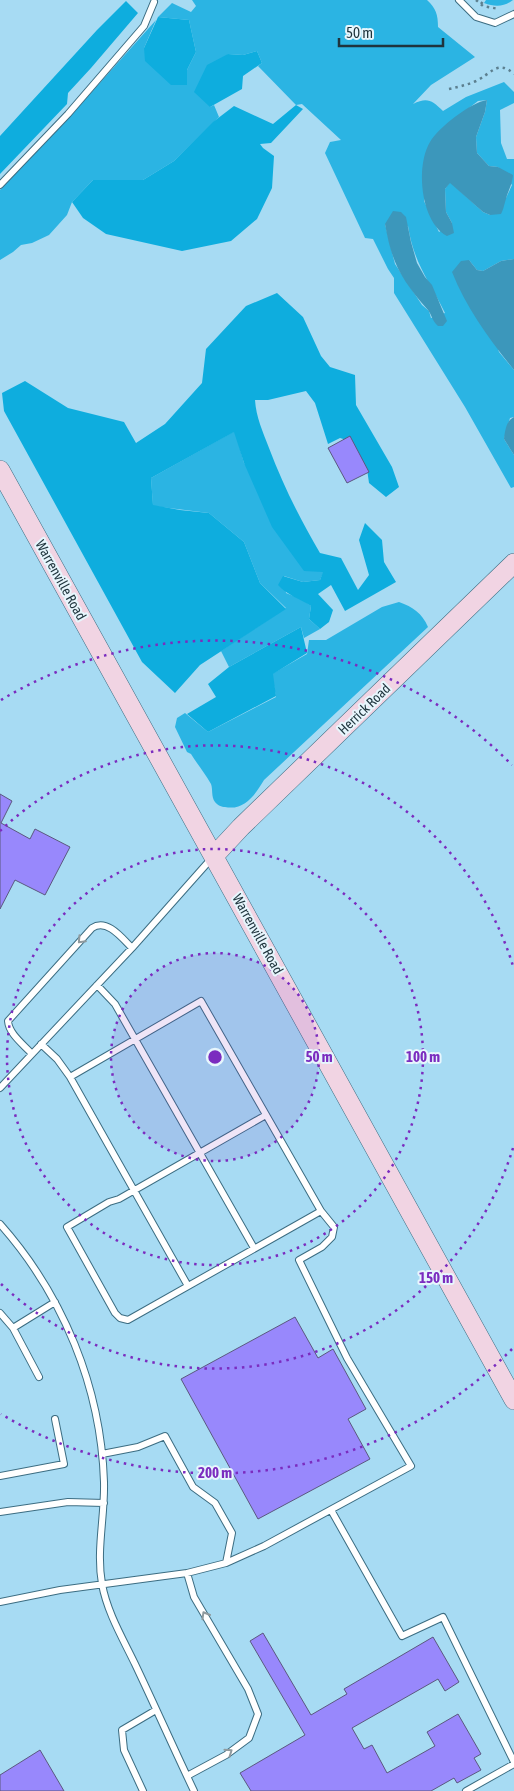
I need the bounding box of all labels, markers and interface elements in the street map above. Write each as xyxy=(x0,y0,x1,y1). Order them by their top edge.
scale bar xyxy=(339,15,443,47)
text: 50 m xyxy=(346,24,373,41)
street label: Warrenville Road xyxy=(32,537,90,623)
street label: Herrick Road xyxy=(335,680,393,738)
street label: Warrenville Road xyxy=(229,891,287,977)
one-way arrow xyxy=(78,934,87,943)
centre of rings xyxy=(206,1048,224,1066)
text: 50 m xyxy=(306,1048,333,1065)
text: 100 m xyxy=(406,1048,440,1065)
text: 150 m xyxy=(419,1269,453,1286)
text: 200 m xyxy=(198,1464,232,1481)
one-way arrow xyxy=(201,1611,211,1620)
one-way arrow xyxy=(223,1749,233,1758)

